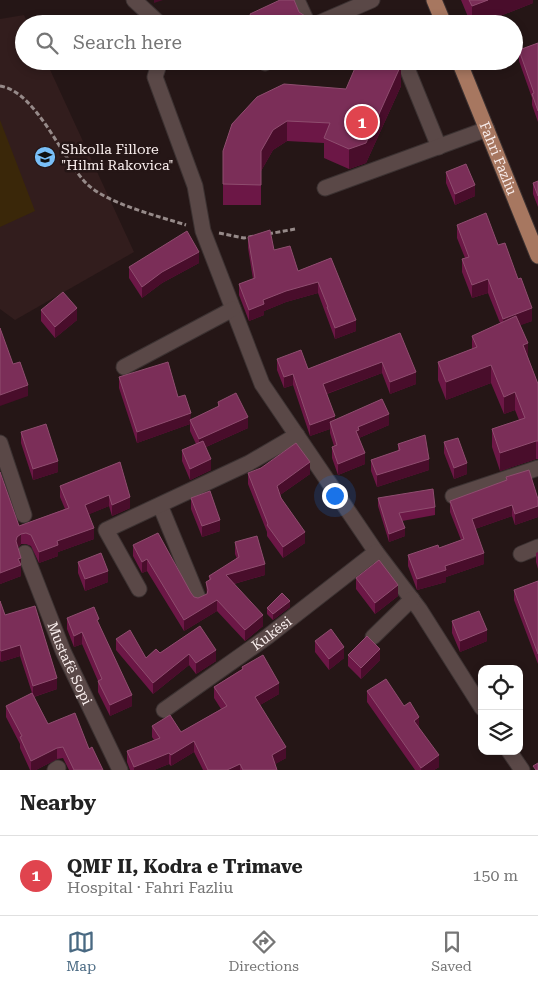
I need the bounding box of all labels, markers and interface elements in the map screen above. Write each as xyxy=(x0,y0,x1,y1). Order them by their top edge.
search box xyxy=(15,15,523,70)
icon: search xyxy=(33,29,61,57)
text: Search here xyxy=(73,31,182,54)
pin: 1 xyxy=(346,103,378,141)
street label: Fahri Fazliu xyxy=(476,119,520,197)
place label: Shkolla Fillore "Hilmi Rakovica" xyxy=(61,141,174,173)
school or university icon: Shkolla Fillore "Hilmi Rakovica" xyxy=(33,145,57,169)
your location xyxy=(322,483,348,509)
street label: Kukësi xyxy=(248,613,295,653)
street label: Mustafë Sopi xyxy=(44,619,96,708)
map controls xyxy=(478,665,523,755)
button: locate xyxy=(478,665,523,710)
button: layers xyxy=(478,710,523,755)
text: Nearby xyxy=(20,791,96,815)
text: QMF II, Kodra e Trimave xyxy=(67,855,303,878)
text: 1 xyxy=(32,866,40,885)
text: 150 m xyxy=(472,866,518,885)
text: Hospital · Fahri Fazliu xyxy=(67,878,233,897)
tab: Map xyxy=(66,928,96,974)
tab: Directions xyxy=(228,928,299,974)
tab: Saved xyxy=(431,928,472,974)

